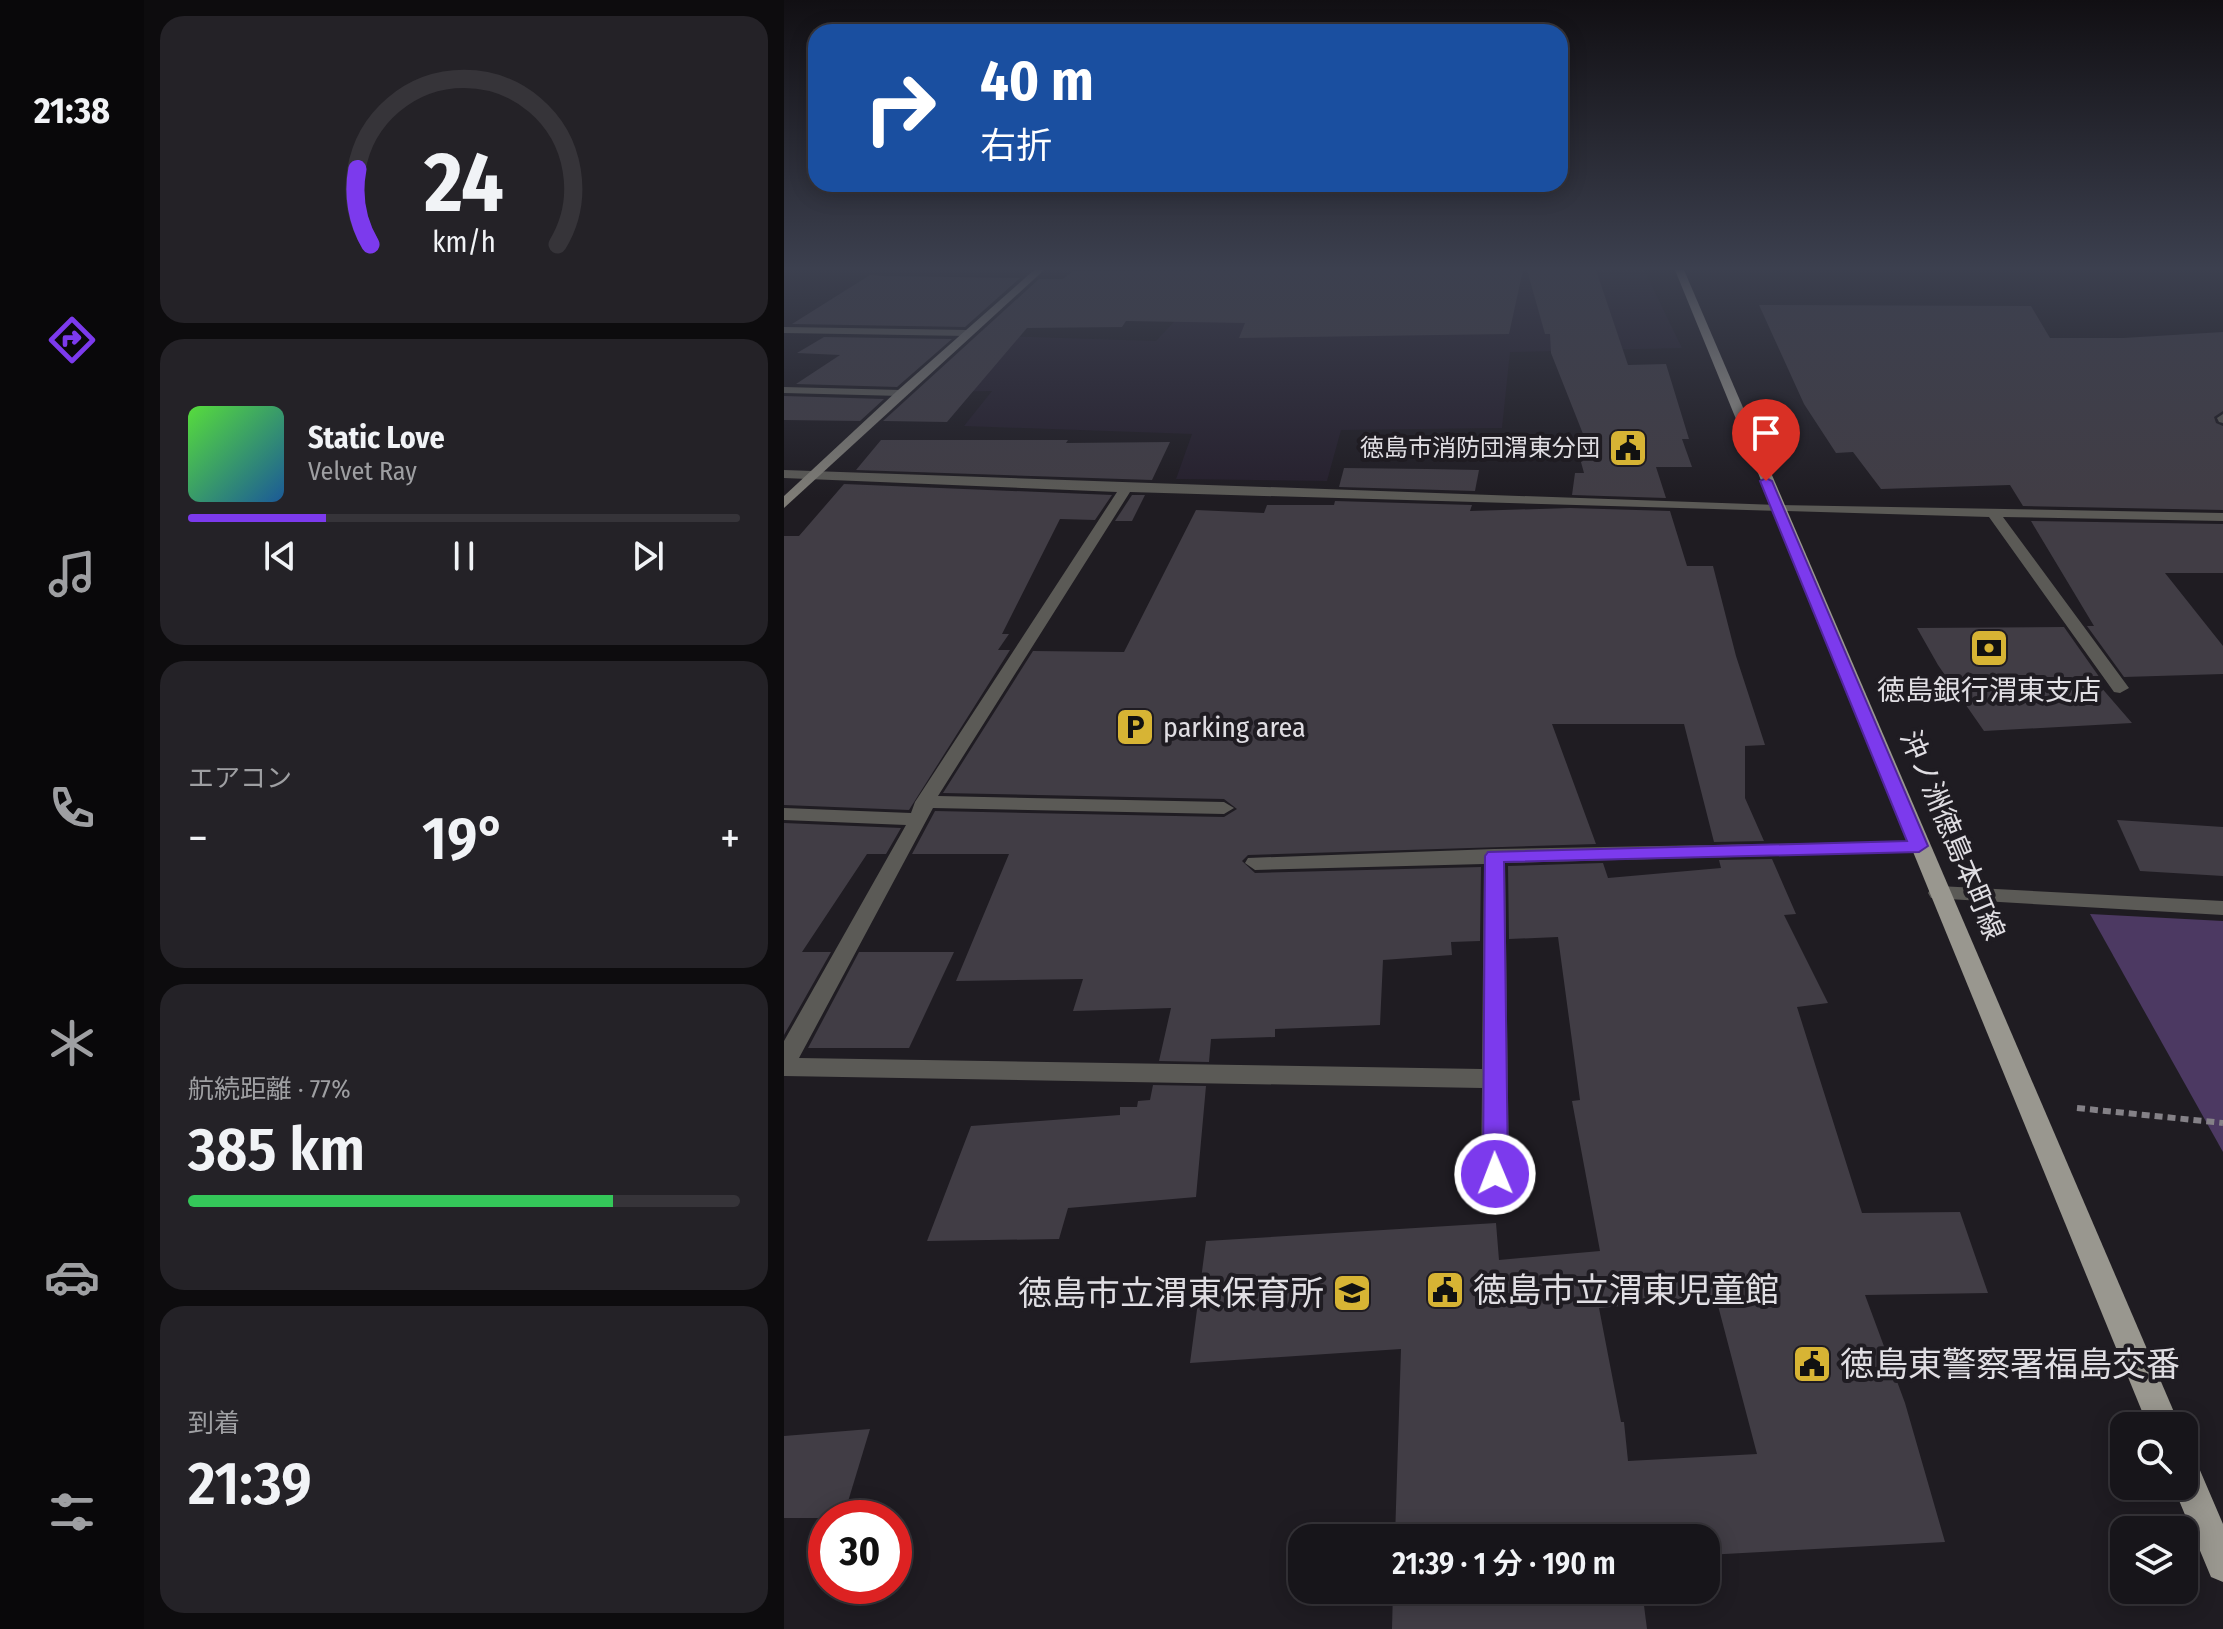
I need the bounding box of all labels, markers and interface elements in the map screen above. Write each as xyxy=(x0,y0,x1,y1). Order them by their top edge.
text: 40 m xyxy=(980,48,1094,115)
icon: right xyxy=(848,56,952,160)
text: 21:38 xyxy=(34,89,110,133)
text: 右折 xyxy=(980,124,1052,168)
text: 24 xyxy=(423,133,504,233)
text: km/h xyxy=(432,225,496,260)
icon: directions xyxy=(44,312,100,368)
pin xyxy=(1732,399,1800,481)
icon: arrive xyxy=(1744,411,1788,455)
text: Static Love xyxy=(308,420,445,456)
public building icon: 徳島市消防団渭東分団 xyxy=(1607,427,1649,469)
place label: 徳島市消防団渭東分団 xyxy=(1360,434,1600,462)
text: Velvet Ray xyxy=(308,456,417,487)
icon: previous xyxy=(258,534,302,578)
icon: pause xyxy=(442,534,486,578)
icon: next xyxy=(626,534,670,578)
icon: music xyxy=(44,546,100,602)
bank icon: 徳島銀行渭東支店 xyxy=(1968,627,2010,669)
place label: 徳島銀行渭東支店 xyxy=(1877,674,2101,707)
parking icon: parking area xyxy=(1114,706,1156,748)
place label: parking area xyxy=(1163,711,1306,744)
street label: 沖ノ洲徳島本町線 xyxy=(1894,726,2011,945)
text: エアコン xyxy=(188,763,292,794)
icon: phone xyxy=(44,780,100,836)
text: 19° xyxy=(422,803,506,875)
text: − xyxy=(188,812,208,865)
text: + xyxy=(720,812,740,865)
icon: climate xyxy=(44,1015,100,1071)
text: 航続距離 · 77% xyxy=(188,1074,351,1105)
text: 385 km xyxy=(188,1114,365,1186)
position arrow xyxy=(1453,1132,1537,1216)
icon: car xyxy=(44,1249,100,1305)
public building icon: 徳島市立渭東児童館 xyxy=(1424,1269,1466,1311)
place label: 徳島市立渭東児童館 xyxy=(1473,1270,1779,1311)
school or university icon: 徳島市立渭東保育所 xyxy=(1331,1272,1373,1314)
place label: 徳島市立渭東保育所 xyxy=(1018,1273,1324,1314)
public building icon: 徳島東警察署福島交番 xyxy=(1791,1343,1833,1385)
place label: 徳島東警察署福島交番 xyxy=(1840,1344,2180,1385)
text: 到着 xyxy=(188,1408,240,1439)
map controls xyxy=(2110,1412,2198,1604)
button: search xyxy=(2110,1412,2198,1500)
text: 21:39 xyxy=(188,1448,312,1520)
icon: filters xyxy=(44,1484,100,1540)
speed limit sign: 30 xyxy=(808,1500,912,1604)
button: layers xyxy=(2110,1516,2198,1604)
text: 21:39 · 1 分 · 190 m xyxy=(1392,1546,1616,1582)

